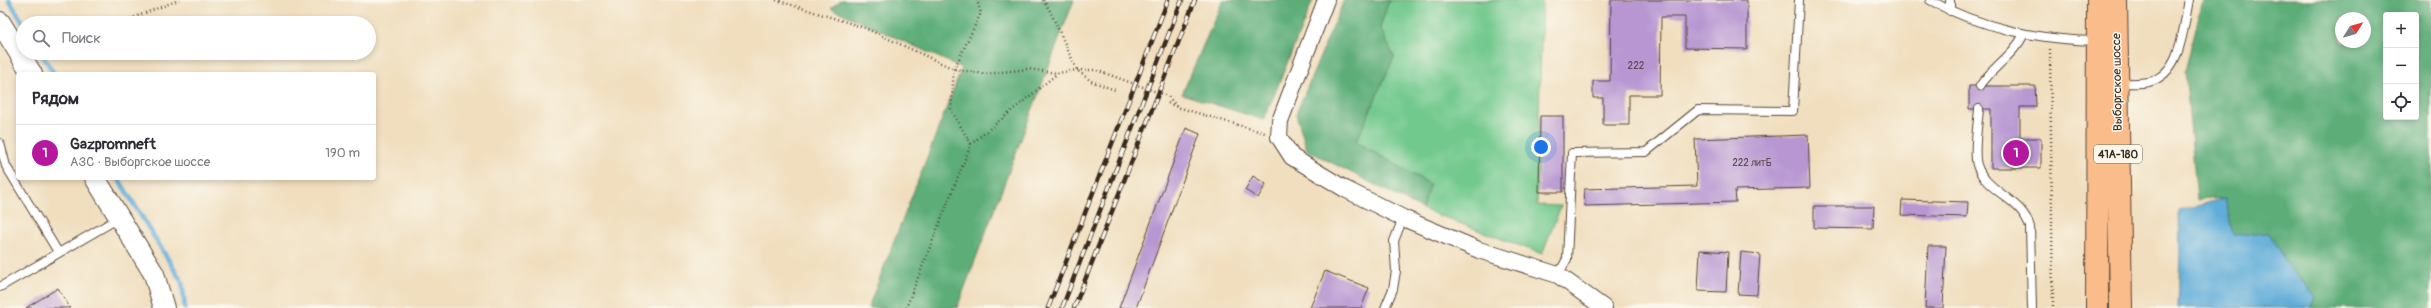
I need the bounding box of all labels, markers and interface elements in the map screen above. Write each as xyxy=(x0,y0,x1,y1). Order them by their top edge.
north arrow xyxy=(2335,12,2371,48)
map controls xyxy=(2383,12,2419,120)
button: + xyxy=(2383,12,2419,48)
search box xyxy=(16,16,376,60)
icon: search xyxy=(30,27,52,49)
text: Поиск xyxy=(62,29,101,48)
street label: Выборгское шоссе xyxy=(2109,33,2126,131)
button: − xyxy=(2383,48,2419,84)
house number: 222 xyxy=(1628,60,1645,72)
button: locate xyxy=(2383,84,2419,120)
text: Рядом xyxy=(32,88,79,109)
text: Gazpromneft xyxy=(70,135,156,154)
your location xyxy=(1531,137,1551,157)
pin: 1 xyxy=(2003,138,2029,168)
text: 1 xyxy=(42,145,48,161)
text: 190 m xyxy=(325,145,360,161)
road number: 41А-180 xyxy=(2094,145,2142,163)
text: АЗС · Выборгское шоссе xyxy=(70,154,210,170)
house number: 222 литБ xyxy=(1732,157,1772,169)

